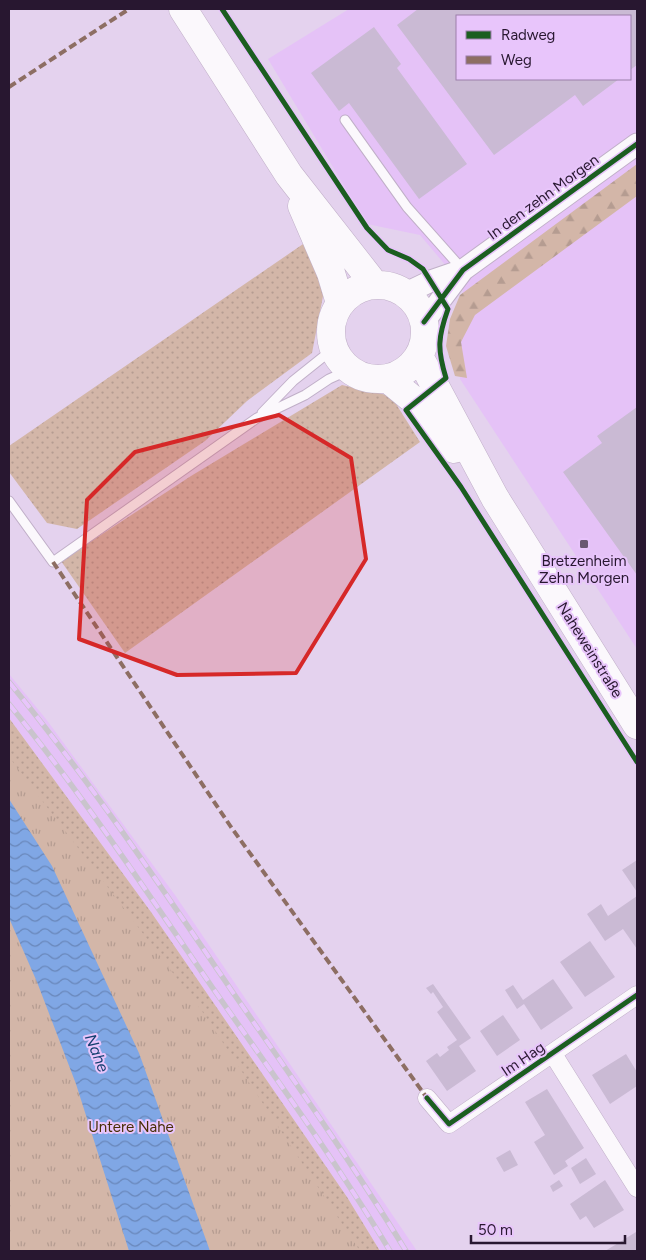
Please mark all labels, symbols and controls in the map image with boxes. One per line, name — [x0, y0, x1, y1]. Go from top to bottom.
legend — [456, 15, 631, 80]
text: Radweg — [501, 26, 555, 44]
text: Weg — [501, 51, 532, 69]
street label: In den zehn Morgen — [484, 151, 602, 243]
marker: Bretzenheim Zehn Morgen — [578, 538, 590, 550]
place label: Bretzenheim Zehn Morgen — [539, 552, 629, 587]
street label: Naheweinstraße — [553, 599, 627, 701]
water label: Nahe — [81, 1031, 113, 1075]
street label: Im Hag — [498, 1038, 548, 1080]
park label: Untere Nahe — [88, 1118, 174, 1136]
scale bar — [471, 1212, 625, 1244]
text: 50 m — [478, 1221, 513, 1239]

